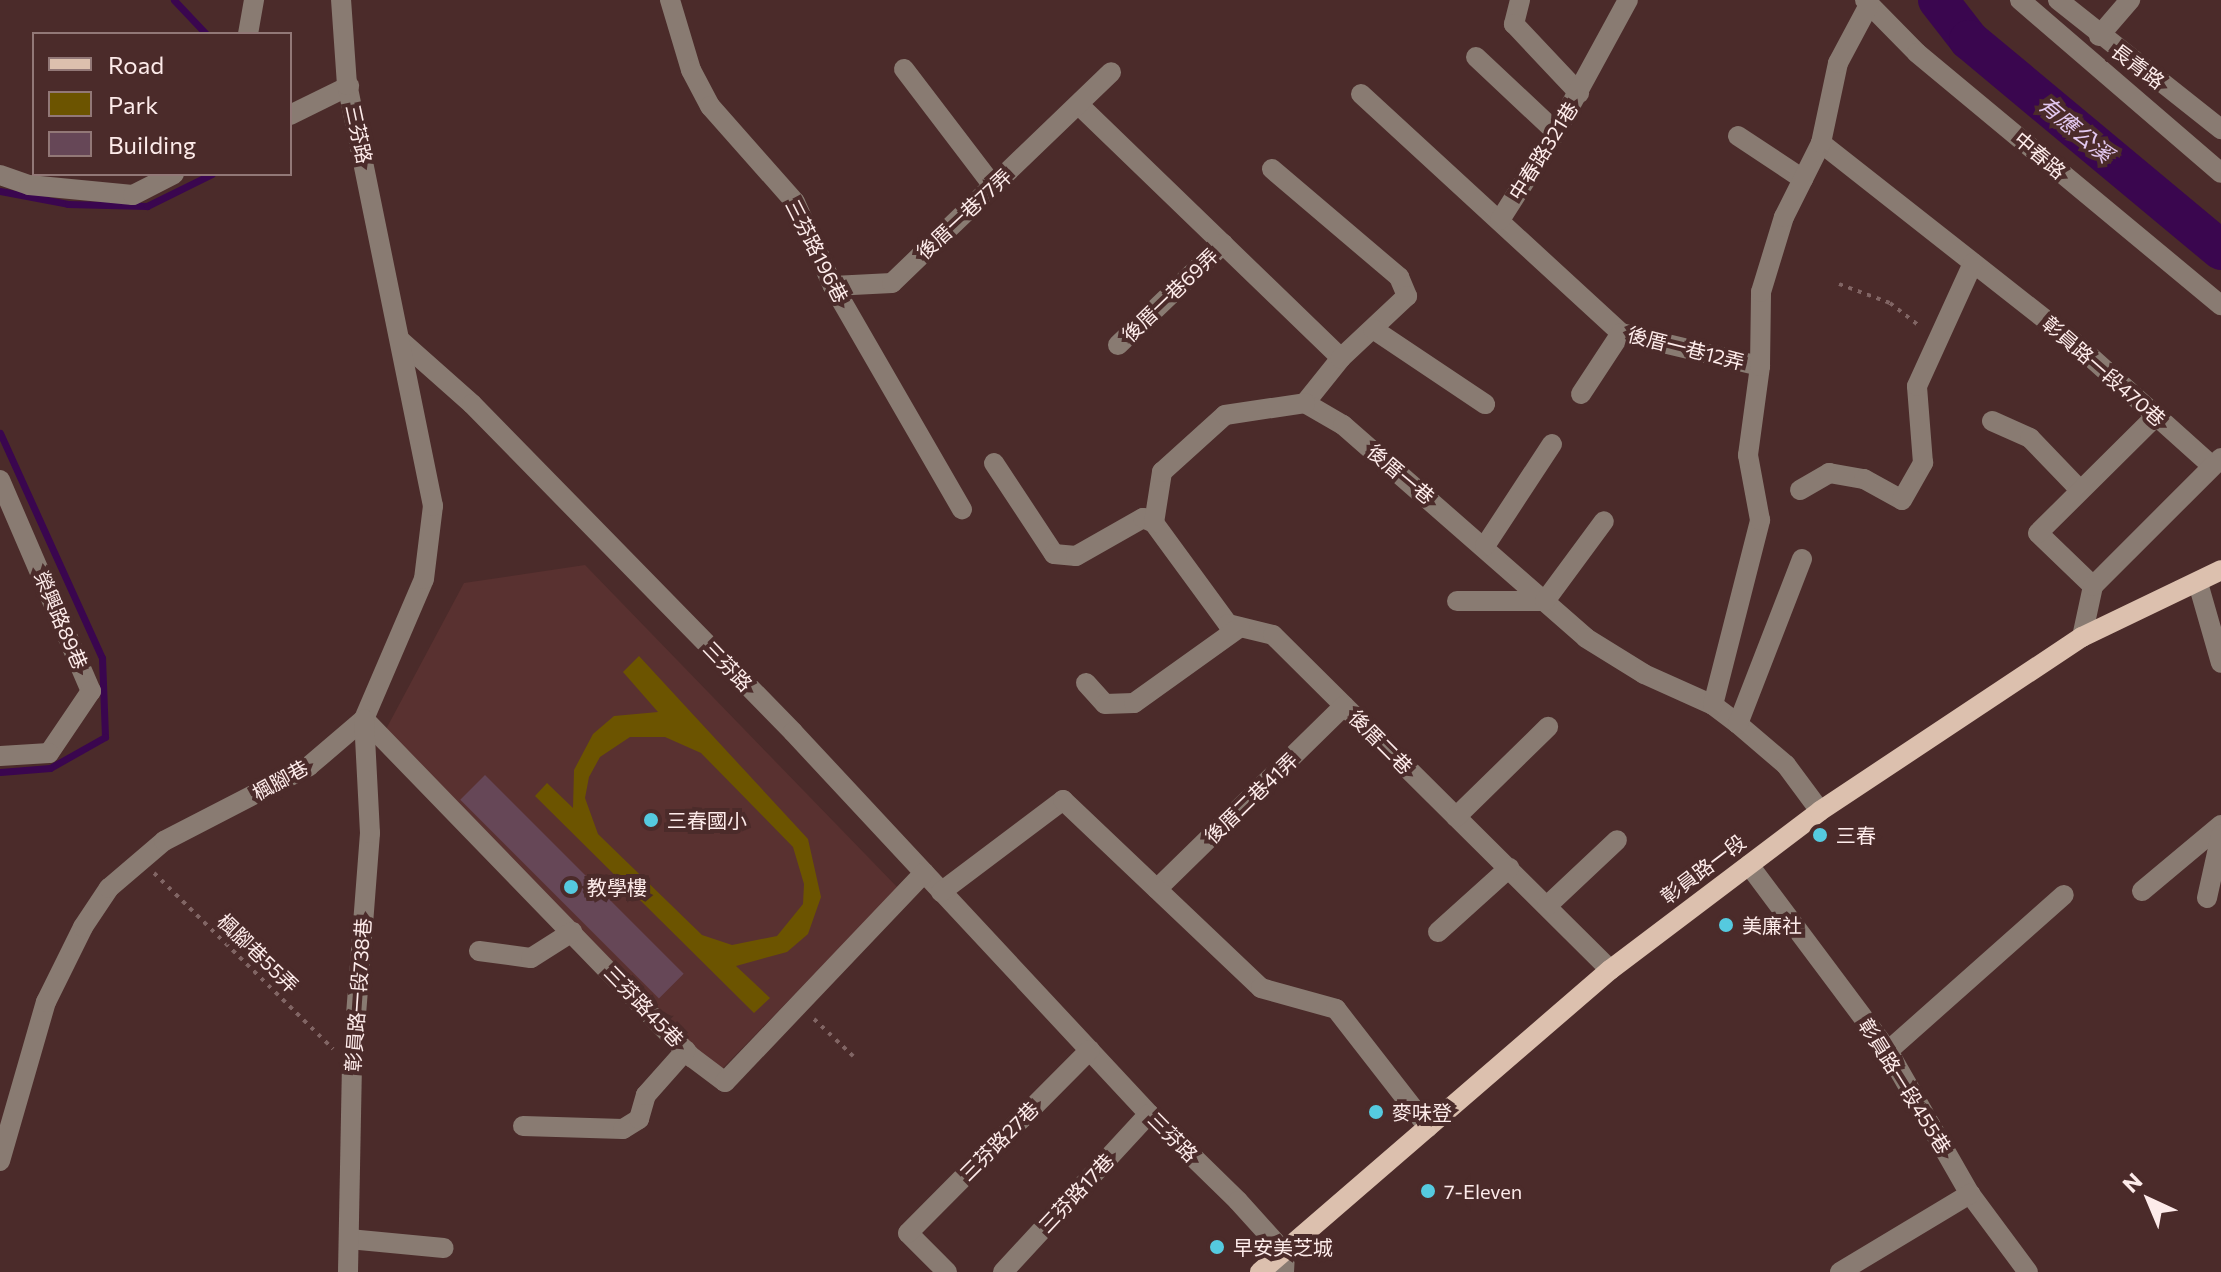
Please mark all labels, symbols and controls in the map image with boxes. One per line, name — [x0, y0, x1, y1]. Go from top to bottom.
legend — [32, 32, 292, 176]
street label: 長青路 — [2107, 38, 2169, 94]
text: Road — [108, 50, 164, 79]
text: Park — [108, 90, 158, 119]
water label: 有應公溪 — [2034, 91, 2118, 167]
street label: 中春路321巷 — [1503, 98, 1583, 204]
street label: 三芬路 — [341, 102, 377, 166]
street label: 中春路 — [2009, 127, 2071, 183]
text: Building — [108, 130, 196, 159]
street label: 後厝一巷77弄 — [912, 164, 1016, 264]
street label: 三芬路196巷 — [781, 195, 853, 307]
street label: 後厝一巷69弄 — [1117, 243, 1223, 347]
street label: 彰員路一段470巷 — [2038, 311, 2170, 431]
street label: 後厝一巷12弄 — [1625, 322, 1747, 374]
street label: 後厝一巷 — [1363, 439, 1439, 509]
street label: 榮興路89巷 — [30, 567, 92, 673]
street label: 三芬路 — [699, 636, 757, 696]
street label: 後厝二巷 — [1344, 705, 1418, 779]
street label: 後厝二巷41弄 — [1200, 748, 1302, 848]
street label: 楓腳巷 — [248, 755, 312, 805]
place label: 三春國小 — [667, 808, 747, 832]
marker: 三春國小 — [642, 811, 660, 829]
place label: 三春 — [1836, 823, 1876, 847]
marker: 三春 — [1811, 826, 1829, 844]
street label: 彰員路一段 — [1656, 829, 1750, 909]
place label: 教學樓 — [587, 875, 647, 899]
marker: 教學樓 — [562, 878, 580, 896]
street label: 楓腳巷55弄 — [213, 909, 303, 997]
place label: 美廉社 — [1742, 913, 1802, 937]
marker: 美廉社 — [1717, 916, 1735, 934]
street label: 彰員路一段738巷 — [341, 917, 375, 1073]
street label: 三芬路45巷 — [599, 960, 689, 1052]
street label: 彰員路一段455巷 — [1854, 1014, 1956, 1158]
street label: 三芬路27巷 — [955, 1097, 1043, 1185]
place label: 麥味登 — [1392, 1100, 1452, 1124]
marker: 麥味登 — [1367, 1103, 1385, 1121]
street label: 三芬路 — [1143, 1107, 1203, 1167]
street label: 三芬路17巷 — [1033, 1149, 1119, 1237]
north arrow — [2109, 1160, 2189, 1240]
text: N — [2117, 1167, 2147, 1198]
place label: 7-Eleven — [1444, 1179, 1522, 1203]
marker: 7-Eleven — [1419, 1182, 1437, 1200]
place label: 早安美芝城 — [1233, 1235, 1333, 1259]
marker: 早安美芝城 — [1208, 1238, 1226, 1256]

